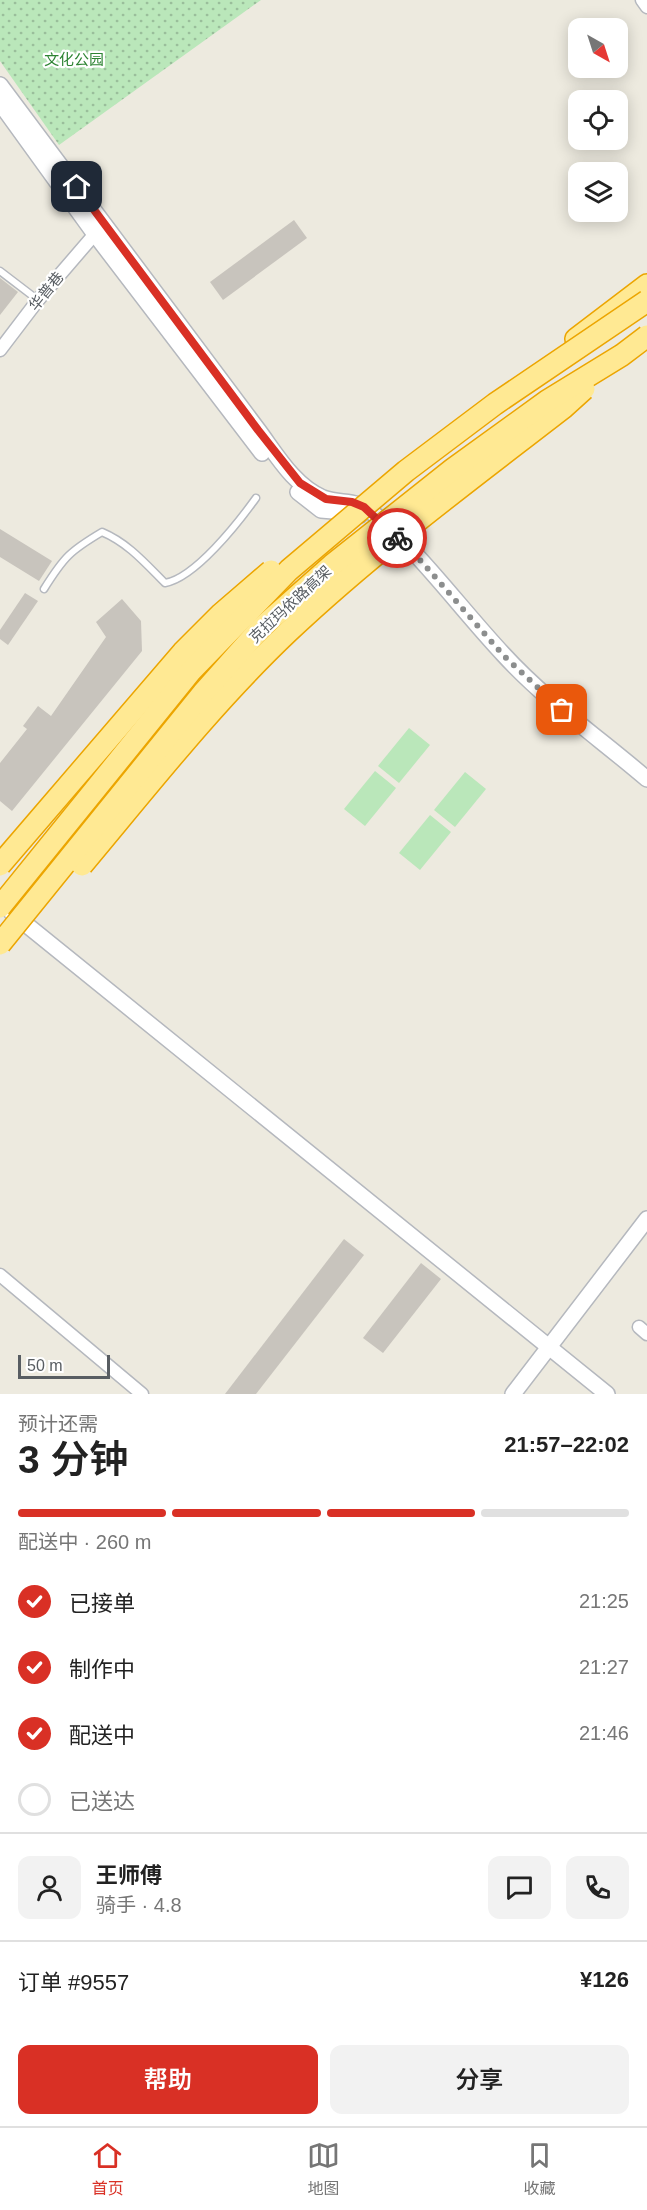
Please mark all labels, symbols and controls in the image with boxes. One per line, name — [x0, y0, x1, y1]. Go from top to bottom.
north arrow — [568, 18, 628, 78]
map controls — [568, 18, 628, 222]
park label: 文化公园 — [44, 51, 104, 68]
button: locate — [568, 90, 628, 150]
pin — [51, 161, 102, 212]
button: layers — [568, 162, 628, 222]
icon: home — [60, 170, 93, 203]
street label: 华普巷 — [25, 268, 67, 314]
courier — [367, 508, 427, 568]
icon: bike — [381, 522, 414, 555]
street label: 克拉玛依路高架 — [246, 562, 334, 646]
pin — [536, 684, 587, 735]
icon: bag — [545, 693, 578, 726]
scale bar — [18, 1352, 110, 1380]
text: 50 m — [27, 1357, 63, 1374]
text: 预计还需 — [18, 1413, 98, 1435]
text: 21:57–22:02 — [504, 1432, 629, 1457]
text: 3 分钟 — [18, 1438, 129, 1481]
text: 配送中 · 260 m — [18, 1531, 151, 1553]
icon: check — [18, 1585, 51, 1618]
text: 21:25 — [579, 1590, 629, 1612]
text: 已接单 — [69, 1591, 135, 1616]
icon: check — [18, 1651, 51, 1684]
text: 21:27 — [579, 1656, 629, 1678]
text: 制作中 — [69, 1657, 135, 1682]
icon: check — [18, 1717, 51, 1750]
text: 21:46 — [579, 1722, 629, 1744]
text: 配送中 — [69, 1723, 135, 1748]
text: 已送达 — [69, 1789, 135, 1814]
button: person — [18, 1856, 81, 1919]
button: chat — [488, 1856, 551, 1919]
button: phone — [566, 1856, 629, 1919]
text: 王师傅 — [96, 1863, 162, 1888]
text: 骑手 · 4.8 — [96, 1894, 182, 1916]
text: ¥126 — [580, 1967, 629, 1992]
text: 订单 #9557 — [18, 1970, 129, 1995]
button: 帮助 — [18, 2045, 318, 2114]
button: 分享 — [330, 2045, 629, 2114]
tab: 首页 — [91, 2139, 124, 2199]
tab: 地图 — [307, 2139, 340, 2199]
tab: 收藏 — [523, 2139, 556, 2199]

